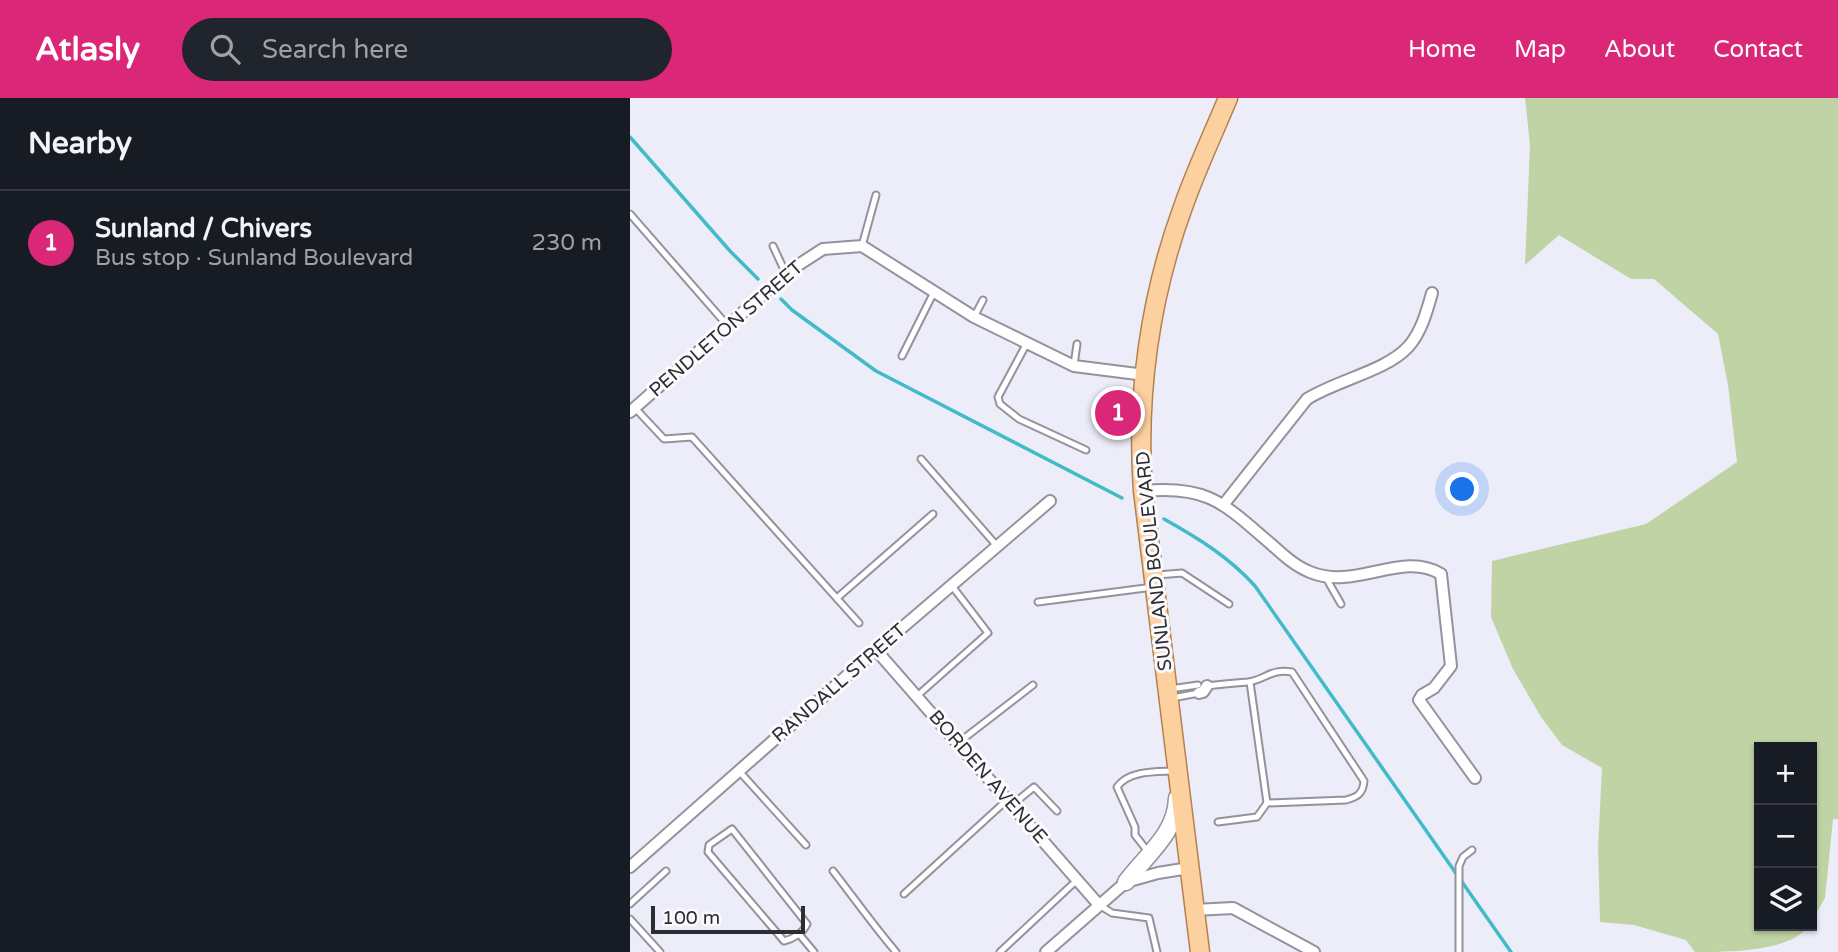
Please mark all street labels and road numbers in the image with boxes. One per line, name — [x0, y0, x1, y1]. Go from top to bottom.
street label: PENDLETON STREET — [645, 256, 808, 402]
street label: SUNLAND BOULEVARD — [1132, 450, 1176, 672]
street label: RANDALL STREET — [768, 619, 911, 747]
street label: BORDEN AVENUE — [924, 706, 1052, 848]

